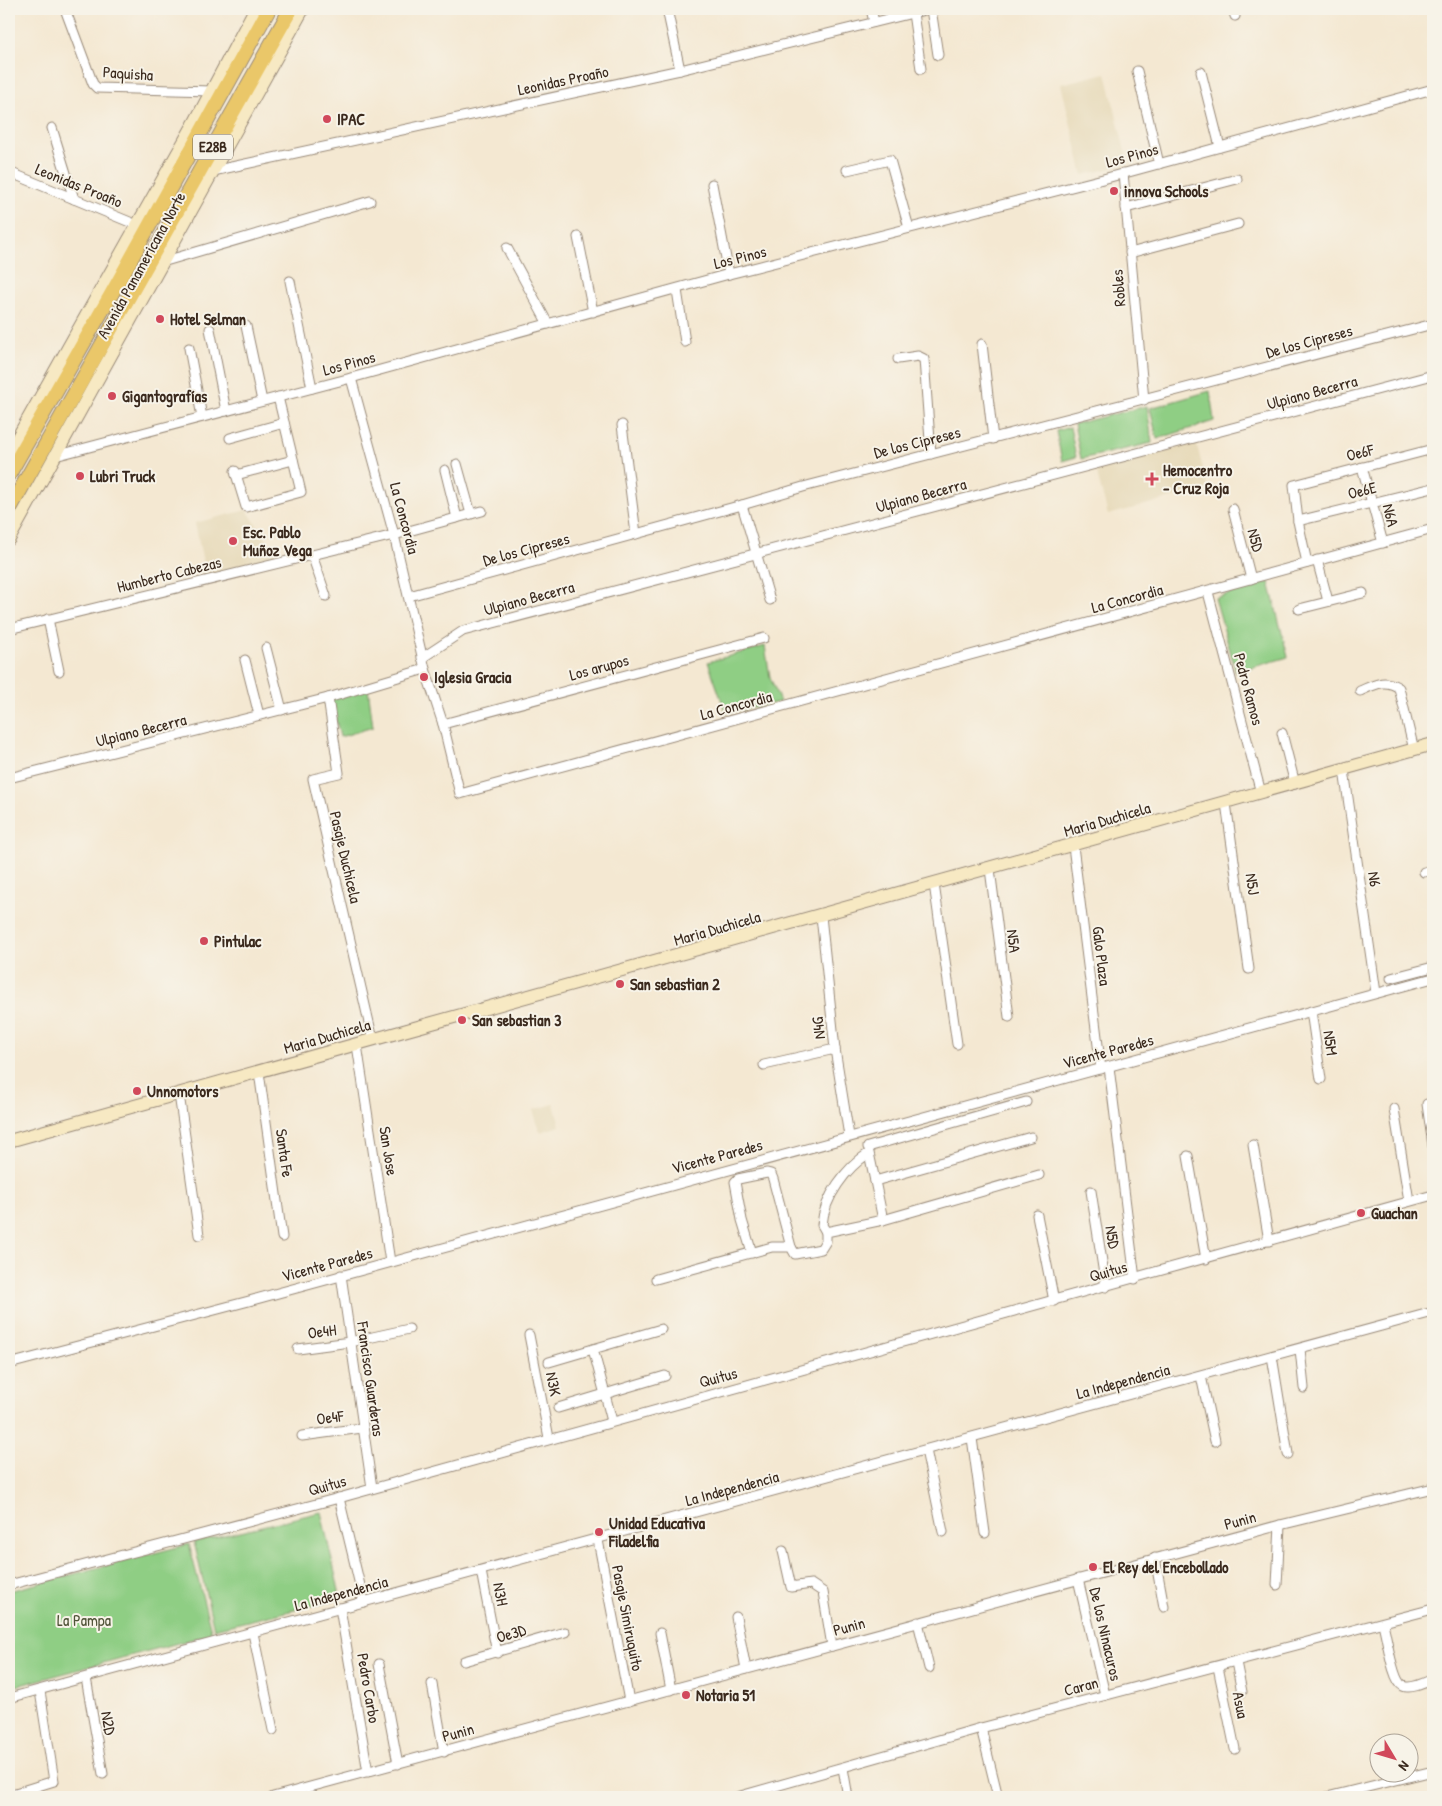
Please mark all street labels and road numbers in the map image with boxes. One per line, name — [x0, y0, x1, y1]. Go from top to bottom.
street label: Paquisha — [102, 60, 154, 86]
street label: Leonidas Proaño — [516, 60, 611, 100]
road number: E28B — [193, 134, 233, 160]
street label: Los Pinos — [1103, 137, 1161, 173]
street label: Leonidas Proaño — [32, 158, 126, 213]
street label: Avenida Panamericana Norte — [91, 187, 191, 342]
street label: Los Pinos — [711, 240, 769, 274]
street label: Robles — [1105, 269, 1131, 307]
street label: De los Cipreses — [1263, 319, 1355, 363]
street label: Los Pinos — [320, 345, 378, 381]
street label: Ulpiano Becerra — [1264, 369, 1360, 415]
street label: De los Cipreses — [871, 421, 963, 463]
street label: Oe6F — [1344, 438, 1377, 466]
street label: Ulpiano Becerra — [873, 472, 969, 518]
street label: Oe6E — [1345, 476, 1379, 504]
street label: La Concordia — [385, 480, 425, 556]
street label: N6A — [1378, 501, 1404, 529]
street label: N5D — [1242, 526, 1270, 554]
street label: De los Cipreses — [480, 527, 572, 571]
street label: Humberto Cabezas — [115, 550, 223, 598]
street label: Ulpiano Becerra — [481, 575, 577, 621]
street label: La Concordia — [1089, 578, 1165, 618]
street label: Los arupos — [567, 649, 631, 685]
street label: Pedro Ramos — [1229, 651, 1269, 727]
street label: La Concordia — [698, 685, 774, 725]
street label: Ulpiano Becerra — [93, 708, 189, 752]
street label: Maria Duchicela — [1061, 796, 1153, 842]
street label: Pasaje Duchicela — [325, 809, 367, 905]
street label: N6 — [1363, 870, 1387, 888]
street label: N5J — [1241, 872, 1265, 896]
street label: Maria Duchicela — [671, 905, 763, 951]
street label: Galo Plaza — [1087, 925, 1117, 987]
street label: N5A — [1002, 928, 1026, 954]
street label: Maria Duchicela — [281, 1013, 373, 1059]
street label: N4G — [806, 1016, 830, 1040]
street label: Vicente Paredes — [1060, 1028, 1156, 1074]
street label: N5M — [1318, 1029, 1344, 1057]
street label: San Jose — [374, 1125, 404, 1178]
street label: Santa Fe — [271, 1127, 299, 1179]
street label: Vicente Paredes — [669, 1133, 765, 1179]
street label: N5D — [1100, 1224, 1126, 1250]
street label: Vicente Paredes — [279, 1241, 375, 1287]
street label: Quitus — [1086, 1255, 1130, 1287]
street label: Oe4H — [306, 1318, 338, 1344]
street label: Francisco Guarderas — [352, 1319, 390, 1438]
street label: La Independencia — [1074, 1358, 1172, 1404]
street label: Quitus — [697, 1361, 739, 1393]
street label: N3K — [541, 1370, 567, 1399]
street label: Oe4F — [315, 1404, 346, 1430]
street label: La Independencia — [683, 1465, 781, 1511]
street label: Quitus — [305, 1469, 349, 1501]
street label: Punin — [1222, 1505, 1258, 1535]
street label: Pasaje Simiruquito — [607, 1563, 649, 1673]
street label: La Independencia — [292, 1570, 390, 1616]
street label: N3H — [488, 1581, 514, 1607]
street label: De los Ninacuros — [1085, 1585, 1127, 1683]
street label: Punin — [831, 1611, 867, 1641]
street label: Oe3D — [494, 1618, 529, 1648]
street label: Pedro Carbo — [352, 1651, 386, 1725]
street label: Caran — [1061, 1671, 1101, 1701]
street label: Asua — [1228, 1690, 1254, 1720]
street label: N2D — [96, 1709, 122, 1737]
street label: Punin — [440, 1717, 476, 1747]

